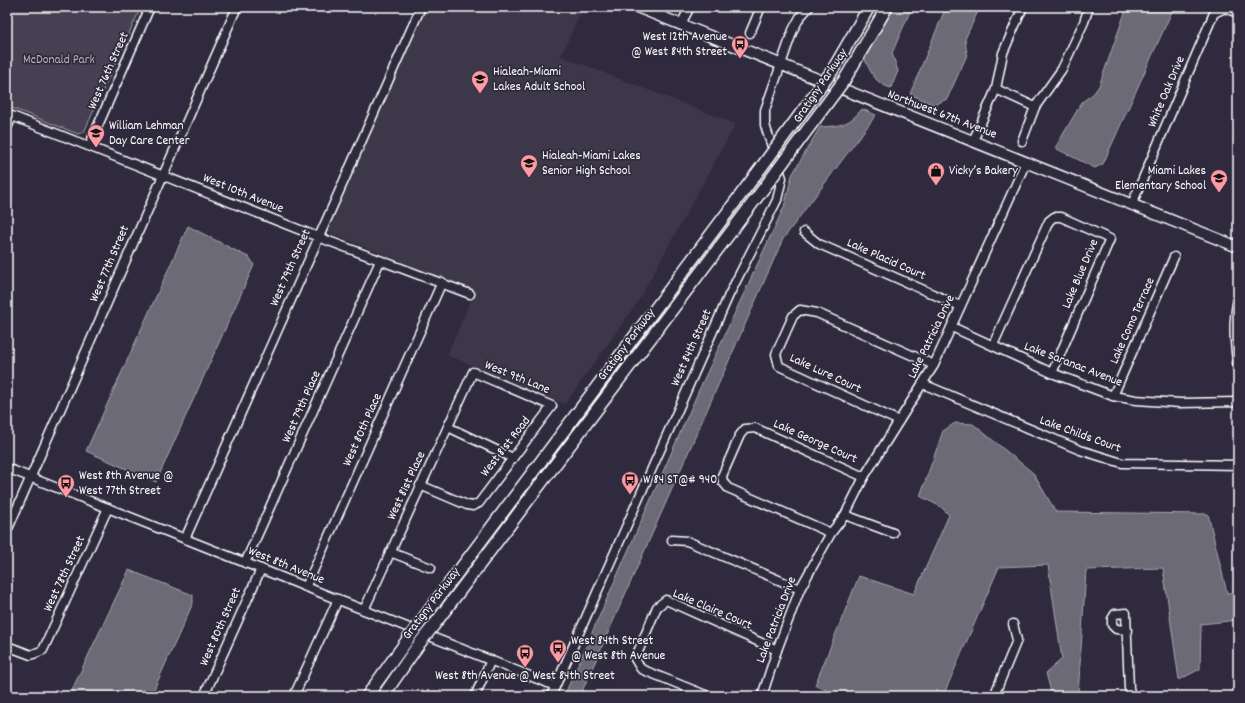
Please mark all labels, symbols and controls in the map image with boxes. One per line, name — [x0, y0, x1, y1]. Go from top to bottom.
place label: West 12th Avenue @ West 84th Street — [631, 28, 727, 62]
street label: West 76th Street — [83, 29, 135, 113]
bus stop icon: West 12th Avenue @ West 84th Street — [730, 34, 750, 59]
street label: Gratigny Parkway — [789, 44, 853, 127]
park label: McDonald Park — [23, 51, 95, 70]
street label: White Oak Drive — [1143, 53, 1191, 131]
place label: Hialeah-Miami Lakes Adult School — [493, 63, 585, 97]
school or university icon: Hialeah-Miami Lakes Adult School — [470, 69, 490, 94]
street label: Northwest 67th Avenue — [885, 85, 1000, 145]
place label: William Lehman Day Care Center — [109, 117, 190, 151]
school or university icon: William Lehman Day Care Center — [86, 123, 106, 148]
place label: Hialeah-Miami Lakes Senior High School — [542, 147, 641, 181]
school or university icon: Hialeah-Miami Lakes Senior High School — [519, 153, 539, 178]
shop icon: Vicky’s Bakery — [926, 161, 946, 186]
place label: Vicky’s Bakery — [949, 162, 1019, 181]
place label: Miami Lakes Elementary School — [1115, 162, 1206, 196]
school or university icon: Miami Lakes Elementary School — [1209, 168, 1229, 193]
street label: West 10th Avenue — [200, 169, 287, 219]
street label: West 77th Street — [85, 223, 135, 305]
street label: West 79th Street — [266, 226, 317, 310]
street label: Lake Placid Court — [843, 234, 929, 286]
street label: Lake Blue Drive — [1058, 236, 1104, 312]
street label: Lake Como Terrace — [1105, 274, 1161, 367]
street label: Lake Patricia Drive — [903, 292, 961, 382]
street label: Gratigny Parkway — [593, 304, 661, 385]
street label: West 84th Street — [667, 306, 718, 389]
street label: Lake Saranac Avenue — [1021, 337, 1125, 393]
street label: Lake Lure Court — [786, 349, 864, 399]
street label: West 9th Lane — [481, 356, 553, 400]
street label: West 79th Place — [278, 368, 326, 446]
street label: West 80th Place — [338, 390, 388, 470]
street label: Lake Childs Court — [1037, 411, 1123, 459]
street label: West 81st Road — [476, 413, 536, 481]
street label: Lake George Court — [770, 415, 860, 469]
street label: West 81st Place — [383, 448, 431, 523]
place label: West 8th Avenue @ West 77th Street — [79, 467, 173, 501]
bus stop icon: W 84 ST@# 940 — [620, 470, 640, 495]
place label: W 84 ST@# 940 — [643, 471, 717, 490]
bus stop icon: West 8th Avenue @ West 77th Street — [56, 473, 76, 498]
street label: West 78th Street — [39, 533, 91, 615]
street label: West 8th Avenue — [245, 542, 327, 590]
street label: Gratigny Parkway — [398, 563, 466, 644]
street label: Lake Patricia Drive — [752, 574, 802, 666]
street label: West 80th Street — [195, 585, 247, 669]
street label: Lake Claire Court — [669, 585, 755, 635]
place label: West 84th Street @ West 8th Avenue — [571, 632, 666, 666]
bus stop icon: West 84th Street @ West 8th Avenue — [548, 638, 568, 663]
bus stop icon: West 8th Avenue @ West 84th Street — [515, 643, 535, 668]
place label: West 8th Avenue @ West 84th Street — [435, 667, 615, 686]

